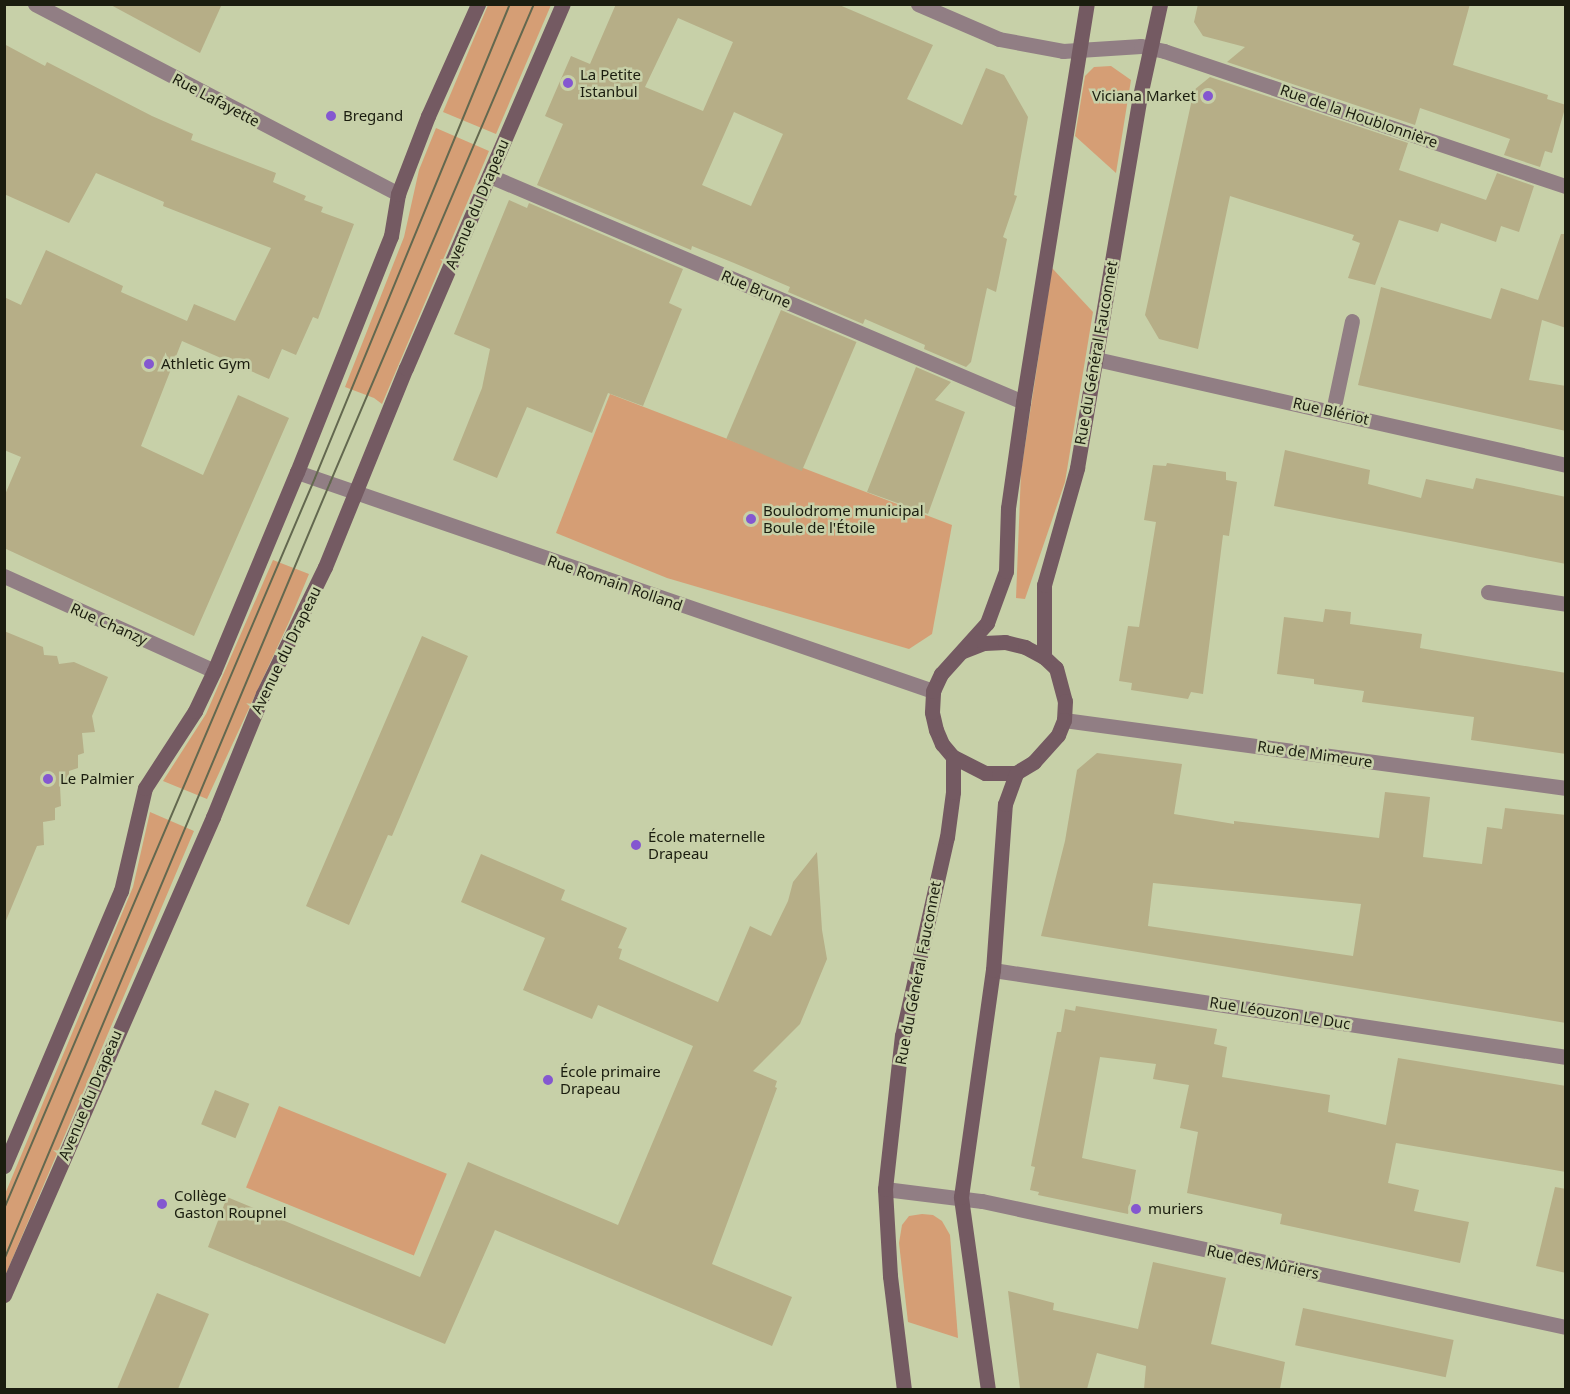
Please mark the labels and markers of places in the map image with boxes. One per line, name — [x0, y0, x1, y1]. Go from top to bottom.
place label: La Petite Istanbul — [580, 65, 641, 100]
marker: La Petite Istanbul — [561, 76, 575, 90]
place label: Viciana Market — [1092, 87, 1196, 105]
marker: Viciana Market — [1201, 89, 1215, 103]
place label: Bregand — [343, 107, 403, 125]
marker: Bregand — [324, 109, 338, 123]
place label: Athletic Gym — [161, 355, 251, 373]
marker: Athletic Gym — [142, 357, 156, 371]
place label: Boulodrome municipal Boule de l'Étoile — [763, 501, 924, 536]
marker: Boulodrome municipal Boule de l'Étoile — [744, 512, 758, 526]
place label: Le Palmier — [60, 770, 134, 788]
marker: Le Palmier — [41, 772, 55, 786]
place label: École maternelle Drapeau — [648, 827, 765, 862]
marker: École maternelle Drapeau — [629, 838, 643, 852]
place label: École primaire Drapeau — [560, 1062, 661, 1097]
marker: École primaire Drapeau — [541, 1073, 555, 1087]
place label: Collège Gaston Roupnel — [174, 1186, 287, 1221]
marker: Collège Gaston Roupnel — [155, 1197, 169, 1211]
place label: muriers — [1148, 1200, 1203, 1218]
marker: muriers — [1129, 1202, 1143, 1216]

